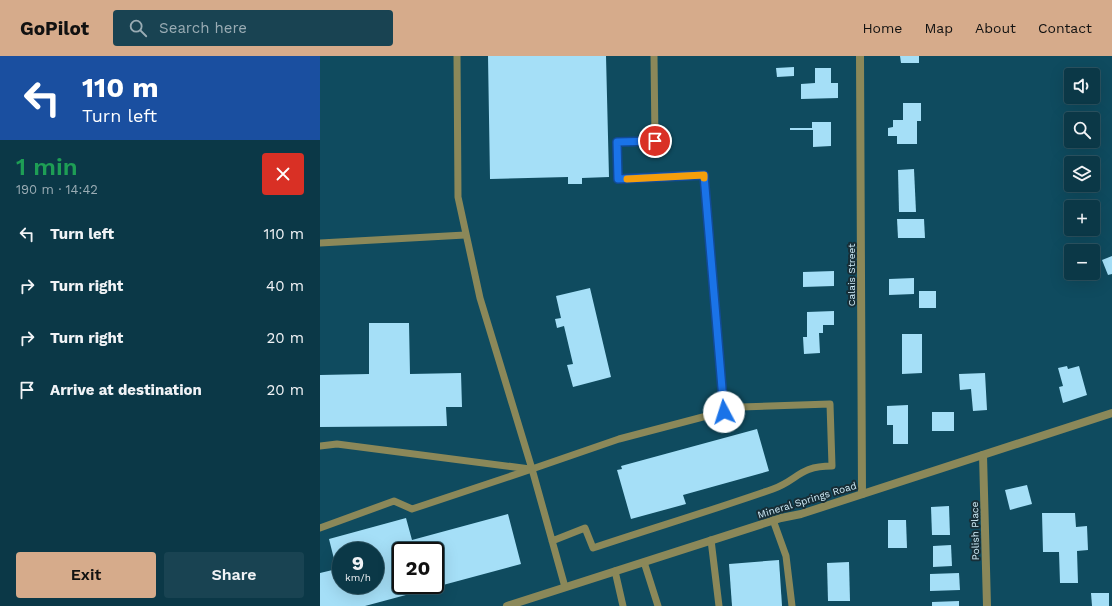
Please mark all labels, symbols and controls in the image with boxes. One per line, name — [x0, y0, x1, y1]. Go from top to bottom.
search box — [113, 10, 393, 46]
text: GoPilot — [20, 17, 89, 40]
icon: search — [127, 17, 149, 39]
text: Search here — [159, 19, 247, 37]
text: Home — [862, 20, 902, 36]
text: Map — [924, 20, 953, 36]
text: About — [975, 20, 1016, 36]
text: Contact — [1038, 20, 1092, 36]
map controls — [1064, 68, 1100, 280]
button: sound — [1064, 68, 1100, 104]
text: 110 m — [82, 71, 159, 104]
icon: left — [16, 72, 68, 124]
text: Turn left — [82, 105, 157, 126]
button: search — [1064, 112, 1100, 148]
pin — [638, 124, 672, 158]
icon: arrive — [644, 130, 666, 152]
text: 1 min — [16, 153, 78, 181]
button: close — [262, 153, 304, 195]
button: layers — [1064, 156, 1100, 192]
text: 190 m · 14:42 — [16, 182, 98, 197]
button: + — [1064, 200, 1100, 236]
icon: left — [16, 223, 38, 245]
text: Turn left — [50, 225, 114, 243]
text: 110 m — [264, 225, 304, 243]
street label: Calais Street — [846, 243, 857, 306]
button: − — [1064, 244, 1100, 280]
icon: right — [16, 275, 38, 297]
text: Turn right — [50, 277, 123, 295]
text: 40 m — [266, 277, 304, 295]
icon: right — [16, 327, 38, 349]
text: Turn right — [50, 329, 123, 347]
text: 20 m — [267, 329, 304, 347]
icon: arrive — [16, 379, 38, 401]
text: Arrive at destination — [50, 381, 202, 399]
text: 20 m — [267, 381, 304, 399]
position arrow — [703, 391, 745, 433]
street label: Mineral Springs Road — [756, 480, 858, 520]
street label: Polish Place — [969, 501, 981, 560]
speed limit sign: 20 — [392, 542, 444, 594]
text: 9 — [352, 551, 364, 575]
button: Exit — [16, 552, 156, 598]
button: Share — [164, 552, 304, 598]
text: km/h — [345, 572, 371, 583]

